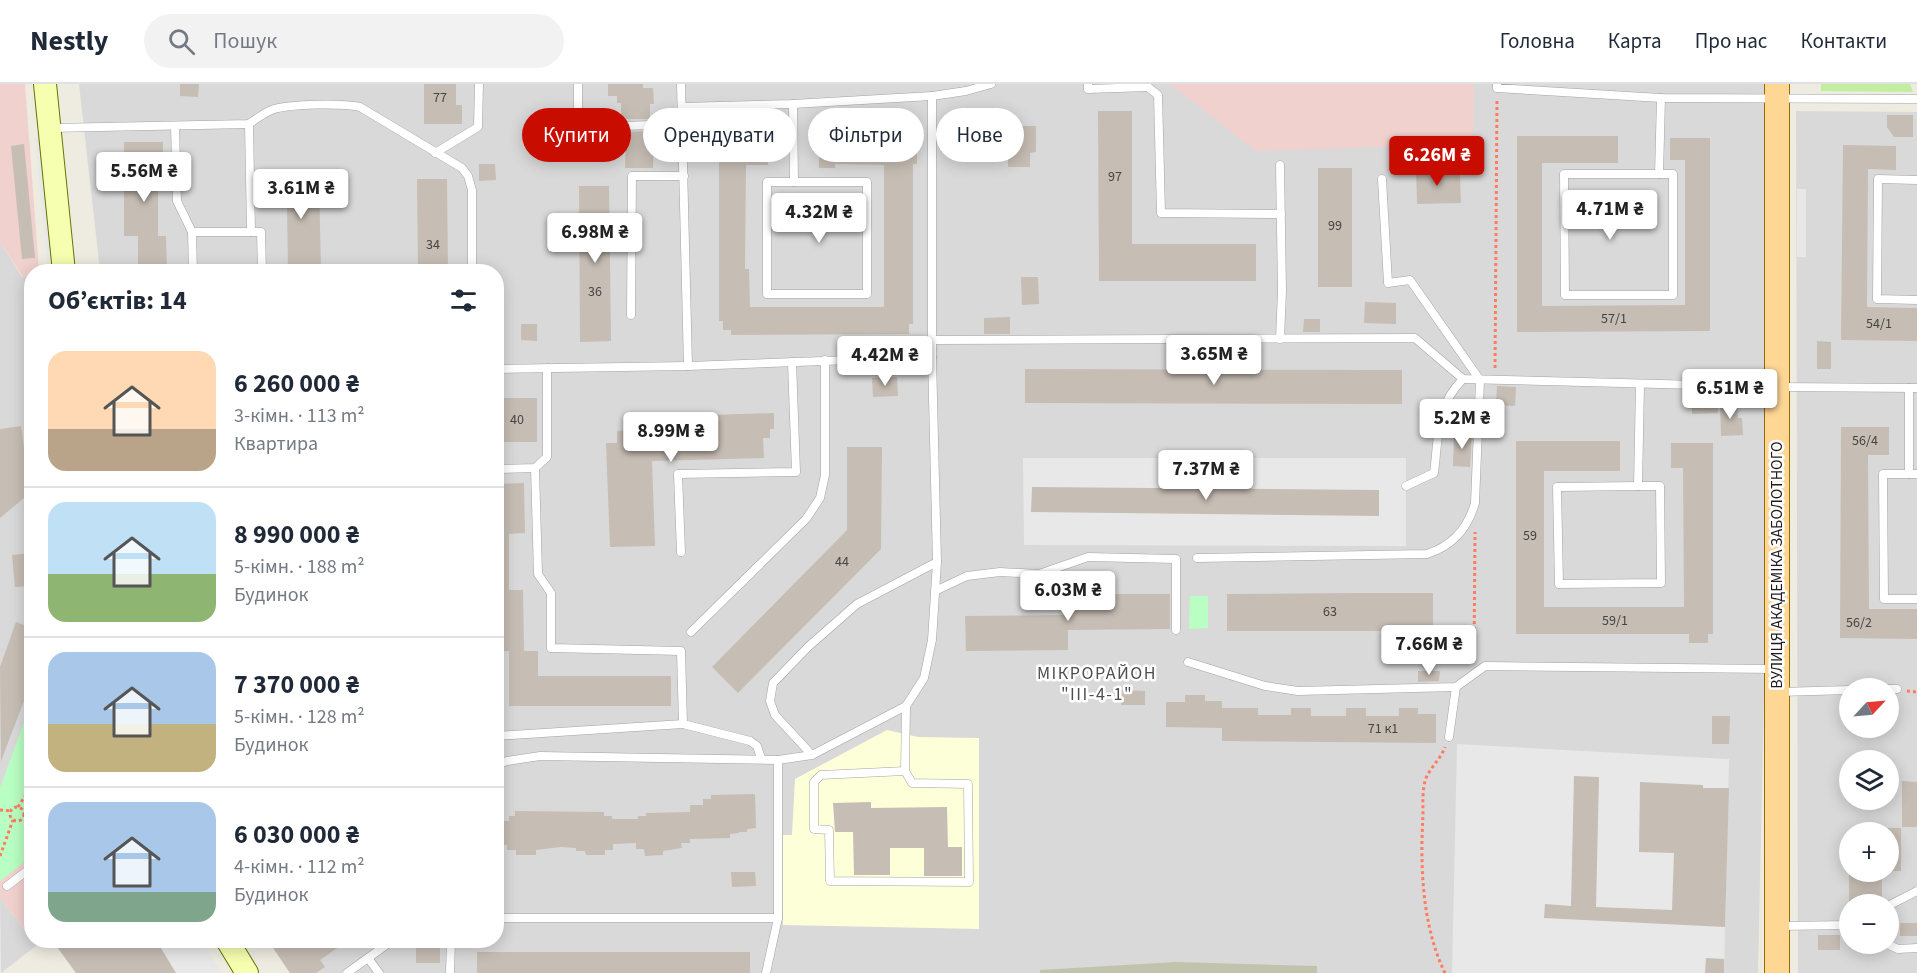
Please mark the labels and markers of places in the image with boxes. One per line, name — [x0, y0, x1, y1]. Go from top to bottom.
pin: 6.26M ₴ — [1382, 136, 1492, 187]
pin: 5.56M ₴ — [89, 152, 199, 203]
pin: 3.61M ₴ — [246, 169, 356, 220]
pin: 4.71M ₴ — [1555, 190, 1665, 241]
pin: 4.32M ₴ — [764, 193, 874, 244]
pin: 6.98M ₴ — [540, 213, 650, 264]
pin: 3.65M ₴ — [1159, 335, 1269, 386]
pin: 4.42M ₴ — [830, 336, 940, 387]
pin: 6.51M ₴ — [1675, 369, 1785, 420]
pin: 5.2M ₴ — [1413, 399, 1511, 450]
pin: 8.99M ₴ — [616, 412, 726, 463]
pin: 7.37M ₴ — [1151, 450, 1261, 501]
pin: 6.03M ₴ — [1013, 571, 1123, 622]
pin: 7.66M ₴ — [1374, 625, 1484, 676]

